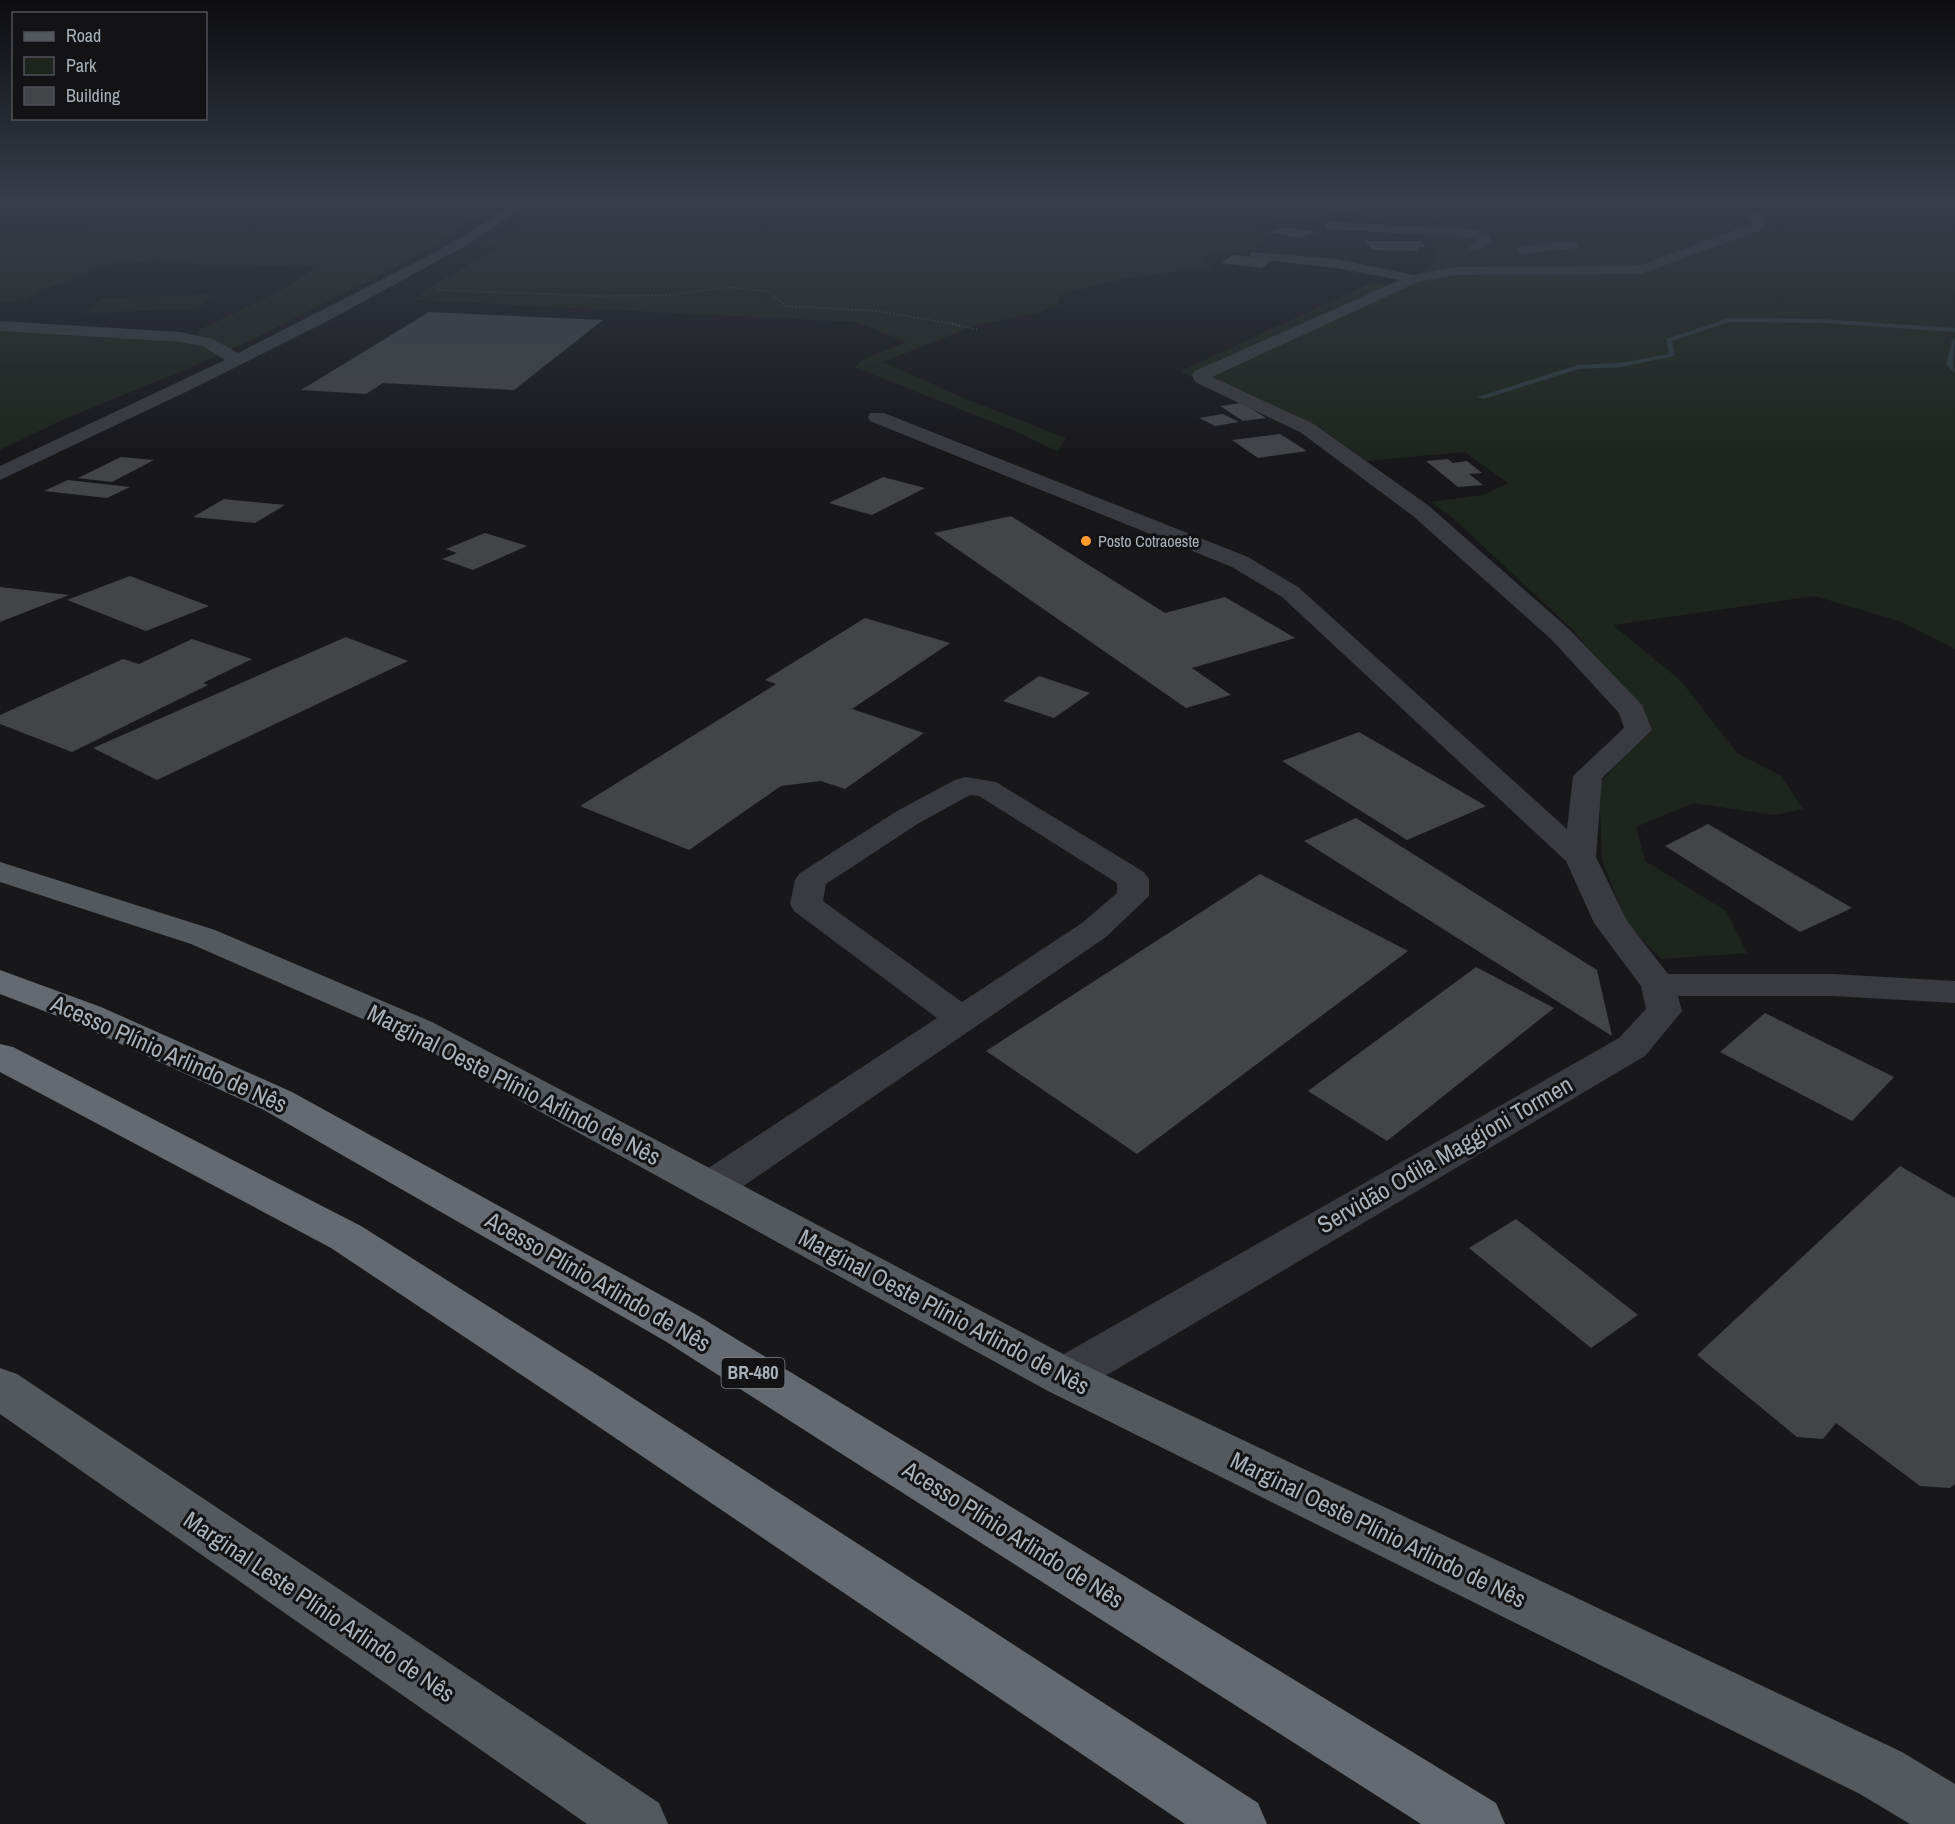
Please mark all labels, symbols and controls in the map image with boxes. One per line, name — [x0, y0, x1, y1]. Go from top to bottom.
legend — [12, 12, 207, 120]
text: Road — [66, 23, 101, 48]
text: Park — [66, 53, 97, 78]
text: Building — [66, 83, 121, 108]
place label: Posto Cotraoeste — [1098, 530, 1199, 552]
marker: Posto Cotraoeste — [1079, 534, 1093, 548]
street label: Acesso Plínio Arlindo de Nês — [46, 986, 292, 1120]
street label: Marginal Oeste Plínio Arlindo de Nês — [362, 996, 666, 1172]
street label: Servidão Odila Maggioni Tormen — [1311, 1068, 1578, 1240]
street label: Acesso Plínio Arlindo de Nês — [479, 1203, 717, 1359]
street label: Marginal Oeste Plínio Arlindo de Nês — [794, 1221, 1095, 1402]
road number: BR-480 — [722, 1358, 784, 1388]
street label: Marginal Oeste Plínio Arlindo de Nês — [1225, 1444, 1531, 1615]
street label: Acesso Plínio Arlindo de Nês — [896, 1453, 1130, 1615]
street label: Marginal Leste Plínio Arlindo de Nês — [178, 1503, 461, 1709]

